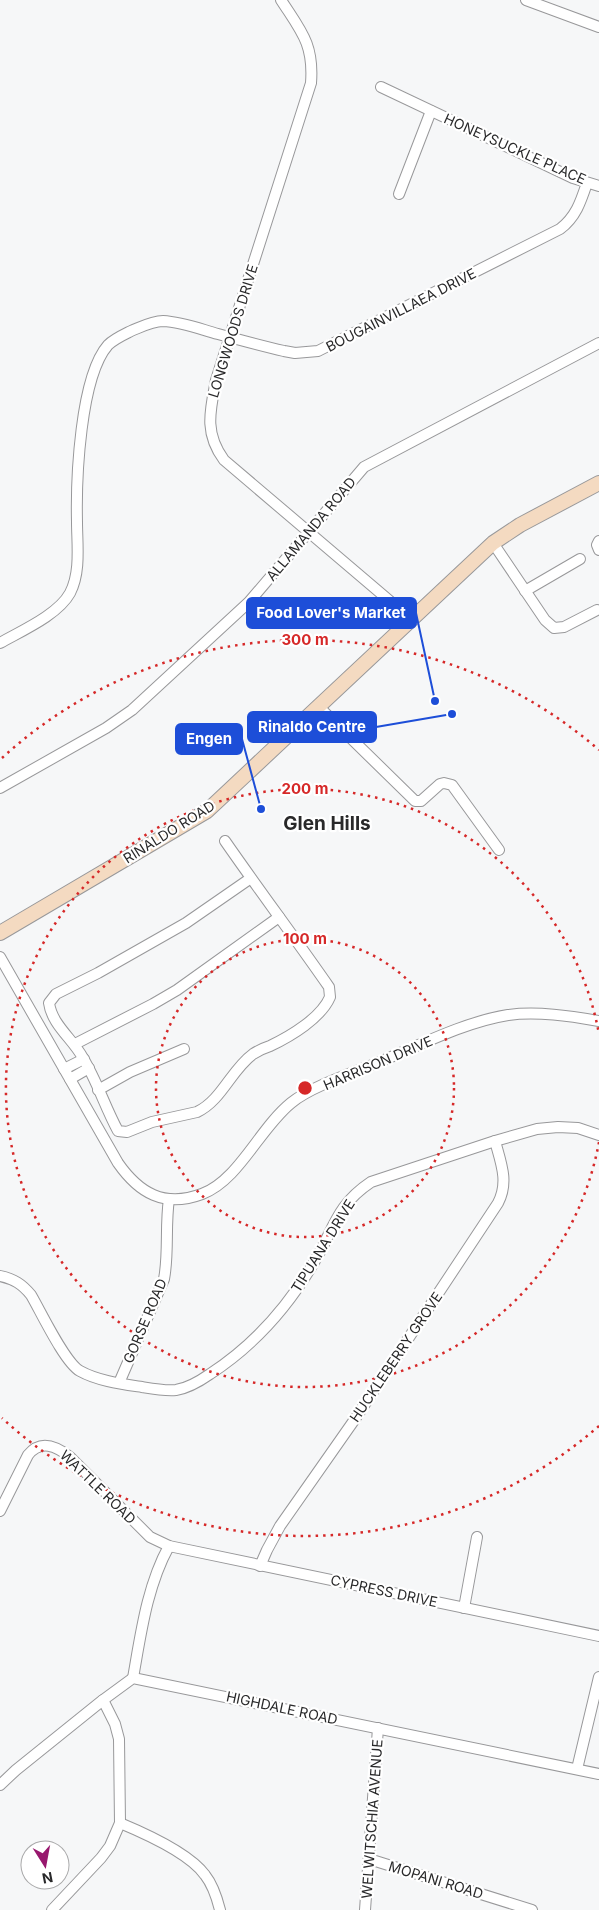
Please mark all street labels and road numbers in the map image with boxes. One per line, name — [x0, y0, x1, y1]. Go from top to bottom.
street label: HONEYSUCKLE PLACE — [442, 110, 589, 188]
street label: LONGWOODS DRIVE — [204, 262, 261, 400]
street label: BOUGAINVILLAEA DRIVE — [323, 264, 479, 355]
street label: ALLAMANDA ROAD — [262, 473, 359, 584]
street label: RINALDO ROAD — [120, 797, 218, 867]
street label: HARRISON DRIVE — [321, 1032, 435, 1093]
street label: TIPUANA DRIVE — [287, 1196, 358, 1295]
street label: GORSE ROAD — [119, 1276, 170, 1366]
street label: HUCKLEBERRY GROVE — [346, 1288, 445, 1425]
street label: WATTLE ROAD — [57, 1446, 140, 1527]
street label: CYPRESS DRIVE — [329, 1571, 439, 1610]
street label: HIGHDALE ROAD — [225, 1687, 339, 1728]
street label: WELWITSCHIA AVENUE — [357, 1739, 386, 1899]
street label: MOPANI ROAD — [387, 1857, 486, 1902]

